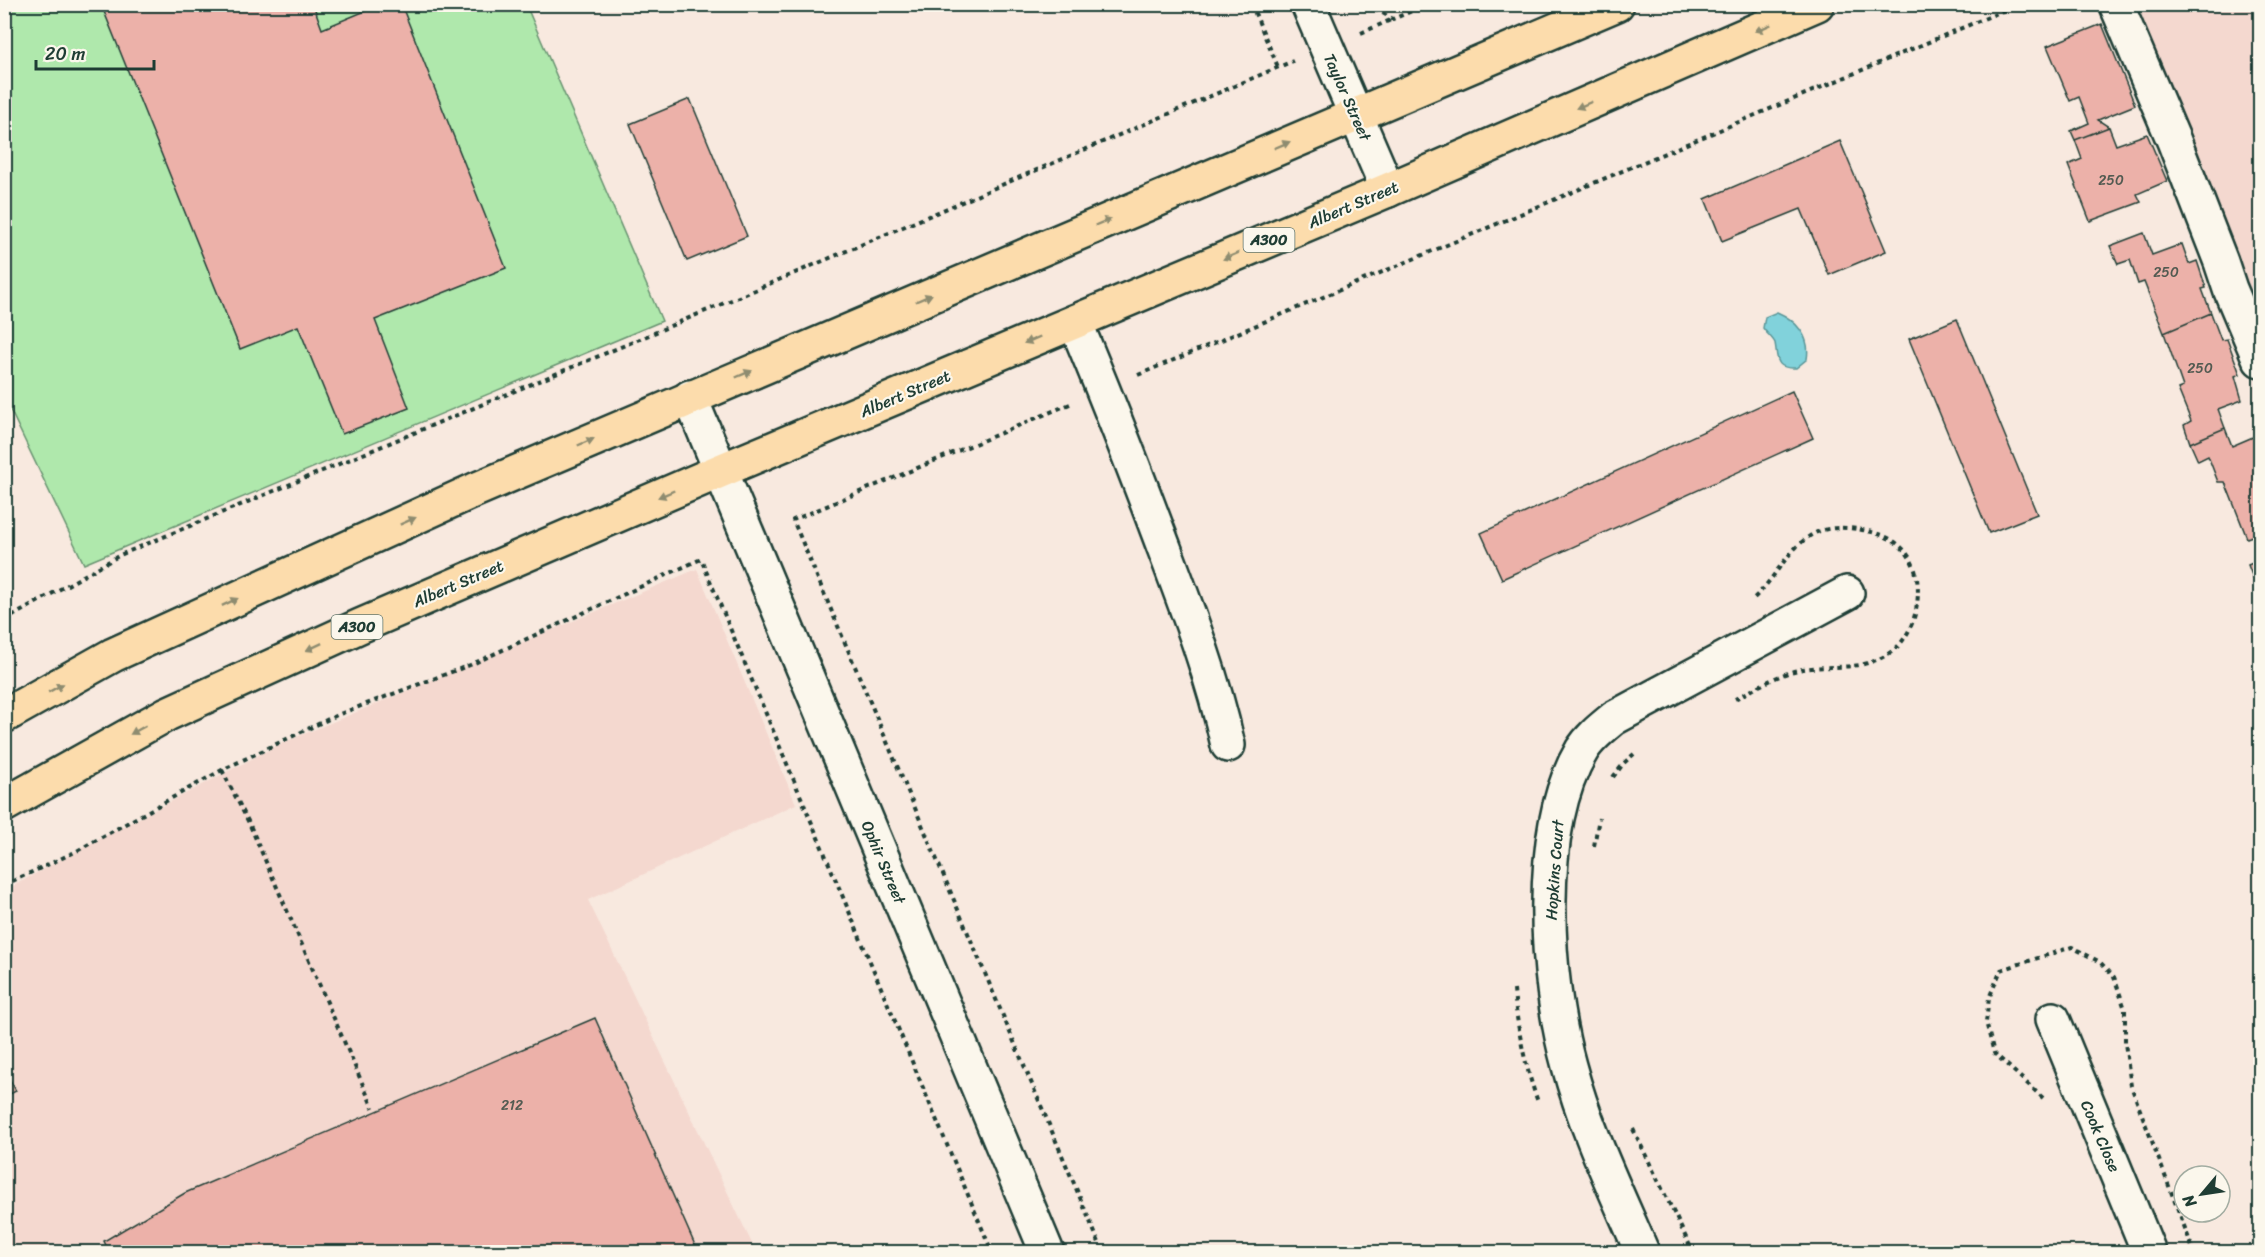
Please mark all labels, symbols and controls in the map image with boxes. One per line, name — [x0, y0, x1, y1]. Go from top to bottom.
one-way arrow — [1755, 23, 1772, 32]
scale bar — [36, 33, 154, 71]
text: 20 m — [45, 38, 85, 70]
street label: Taylor Street — [1315, 49, 1380, 146]
one-way arrow — [1575, 100, 1593, 110]
one-way arrow — [1274, 141, 1291, 150]
house number: 250 — [2098, 168, 2124, 193]
street label: Albert Street — [1302, 172, 1403, 237]
one-way arrow — [1094, 217, 1112, 226]
road number: A300 — [1244, 228, 1294, 252]
one-way arrow — [1222, 252, 1240, 261]
house number: 250 — [2153, 260, 2179, 285]
one-way arrow — [915, 293, 933, 303]
one-way arrow — [1023, 336, 1041, 345]
house number: 250 — [2187, 356, 2213, 381]
street label: Albert Street — [854, 361, 955, 426]
one-way arrow — [735, 369, 753, 378]
one-way arrow — [578, 437, 596, 447]
one-way arrow — [657, 490, 675, 499]
one-way arrow — [399, 516, 416, 525]
street label: Albert Street — [407, 551, 508, 616]
one-way arrow — [222, 597, 239, 606]
road number: A300 — [332, 615, 382, 639]
one-way arrow — [305, 642, 322, 651]
one-way arrow — [47, 683, 64, 693]
one-way arrow — [129, 725, 146, 735]
street label: Ophir Street — [853, 816, 914, 909]
street label: Hopkins Court — [1537, 818, 1573, 921]
house number: 212 — [501, 1093, 523, 1118]
street label: Cook Close — [2072, 1095, 2129, 1177]
north arrow — [2172, 1164, 2232, 1224]
text: N — [2174, 1188, 2205, 1214]

